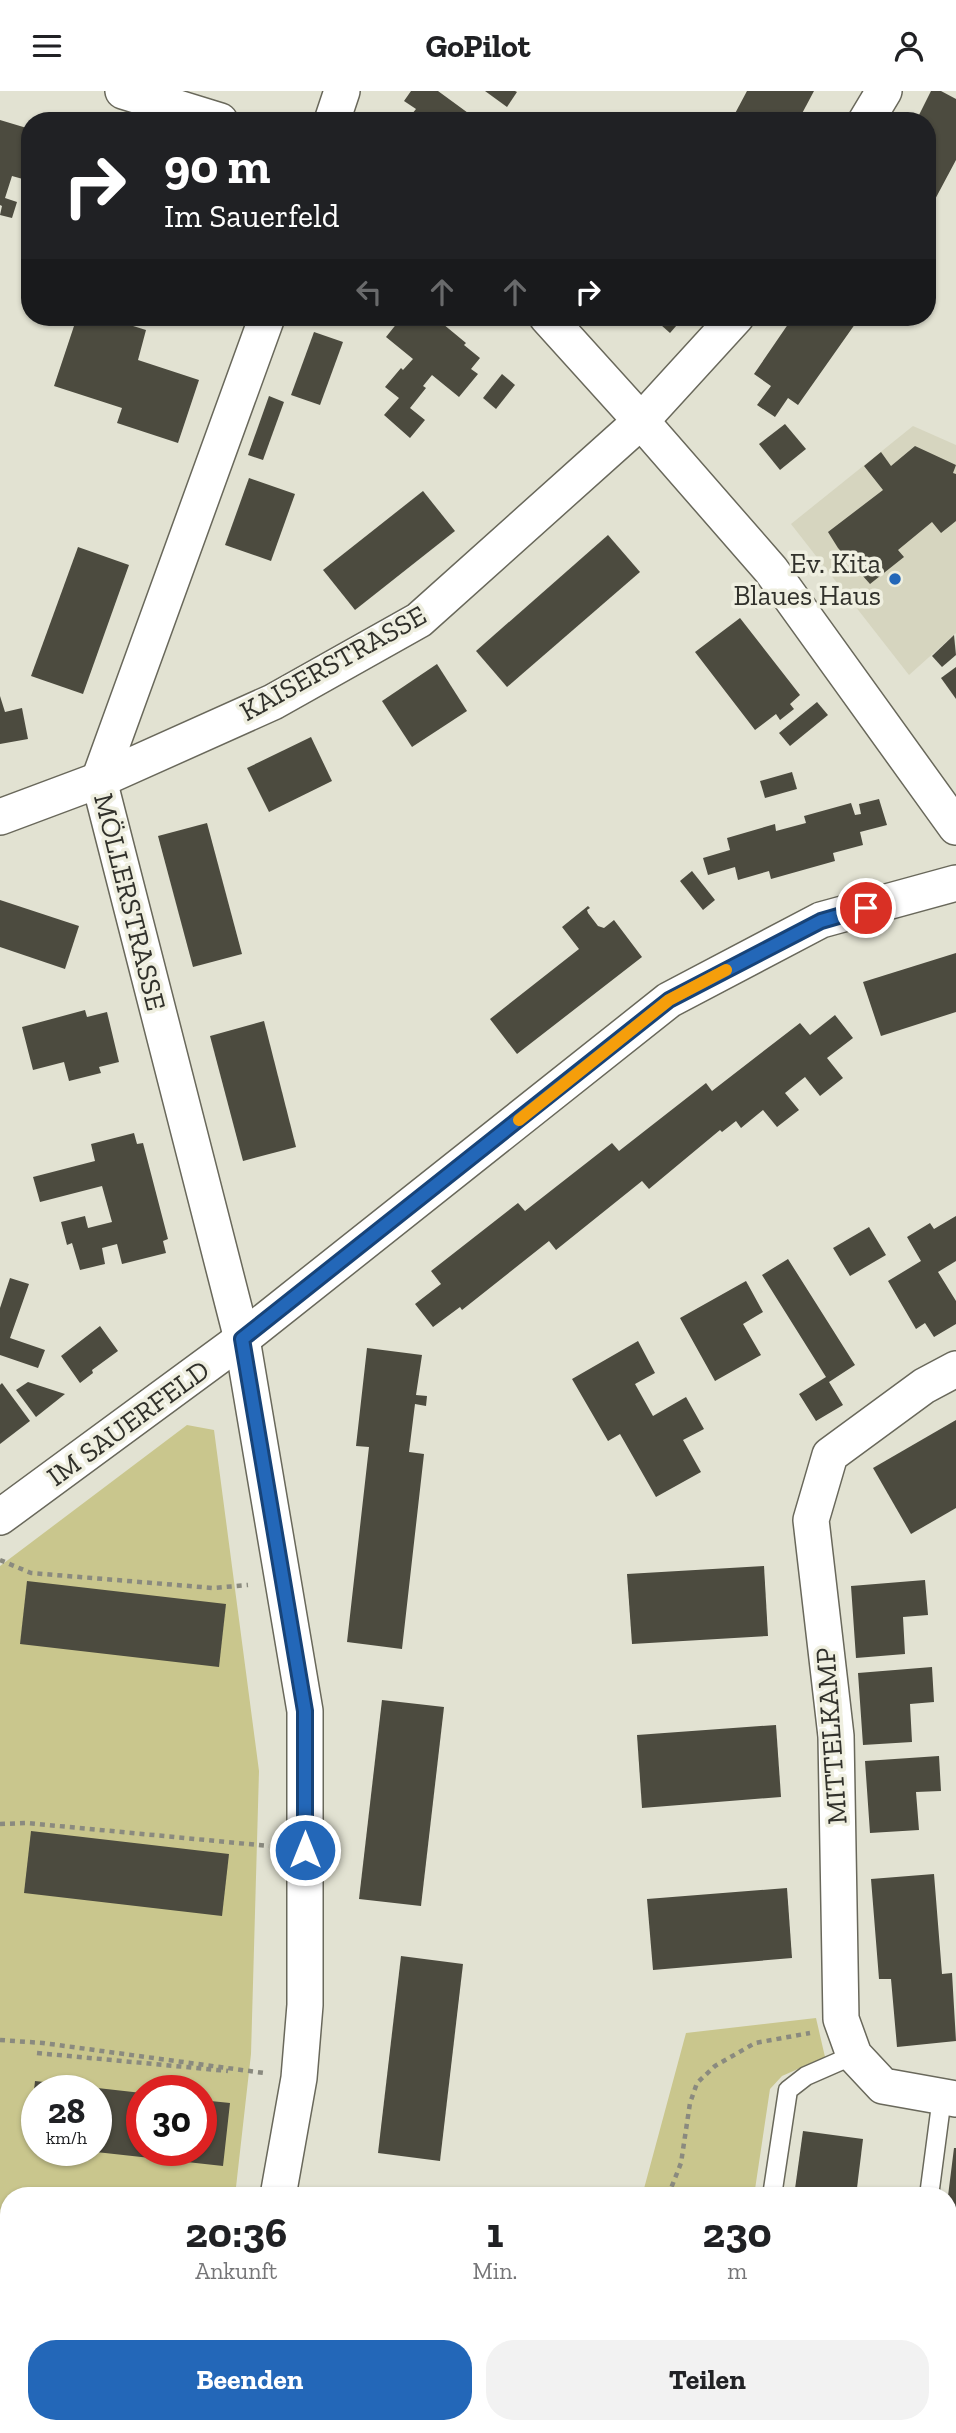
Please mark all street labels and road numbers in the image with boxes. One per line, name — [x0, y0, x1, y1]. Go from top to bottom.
street label: KAISERSTRASSE — [234, 598, 432, 728]
street label: MÖLLERSTRASSE — [87, 790, 173, 1014]
street label: IM SAUERFELD — [41, 1353, 215, 1493]
street label: MITTELKAMP — [808, 1647, 854, 1825]

